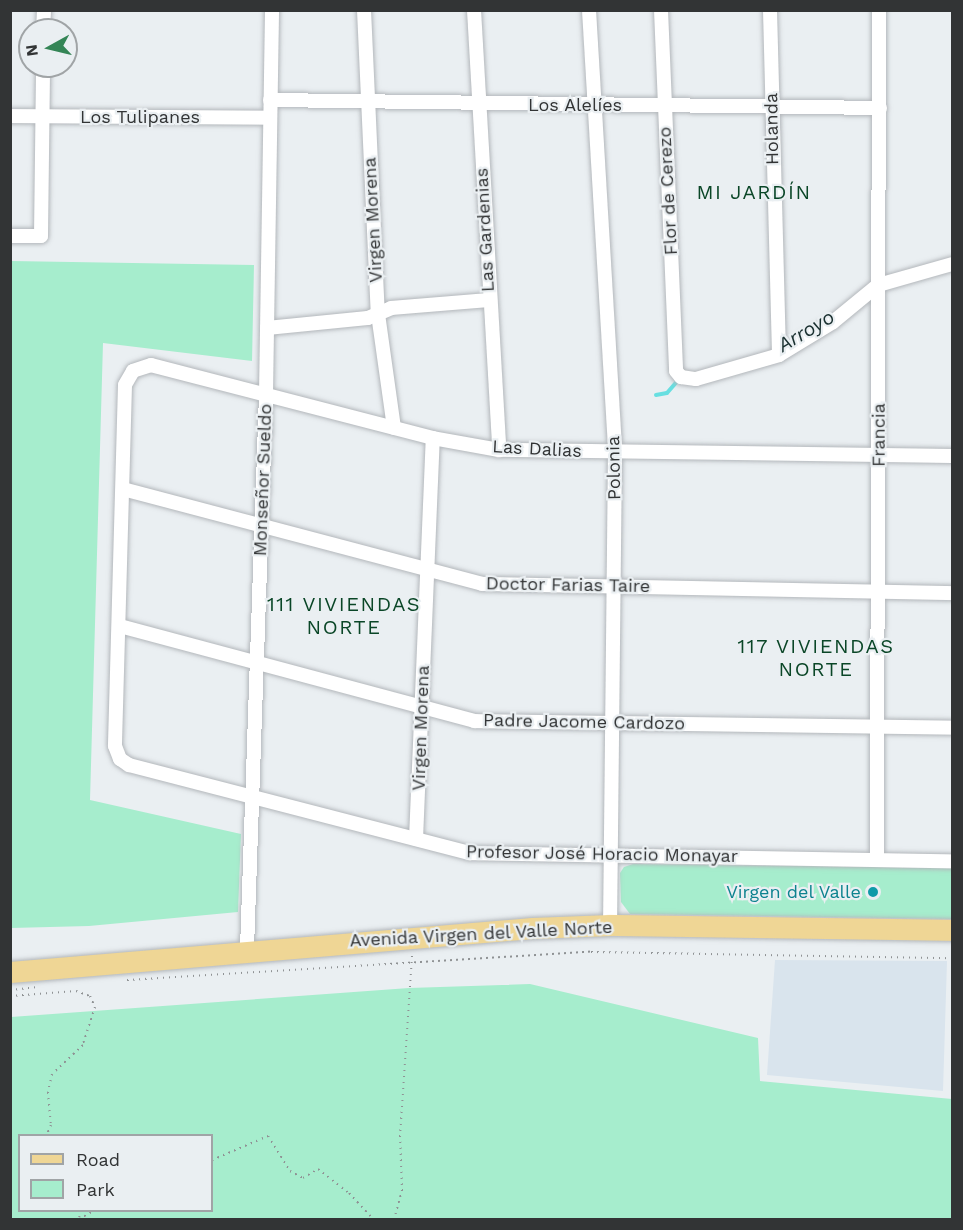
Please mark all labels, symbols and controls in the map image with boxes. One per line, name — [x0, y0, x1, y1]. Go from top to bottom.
north arrow — [18, 18, 78, 78]
text: N — [21, 43, 42, 57]
street label: Holanda — [761, 93, 783, 165]
street label: Los Alelíes — [528, 94, 622, 116]
street label: Los Tulipanes — [80, 106, 200, 128]
street label: Flor de Cerezo — [654, 126, 682, 256]
street label: Virgen Morena — [359, 157, 387, 283]
street label: Las Gardenias — [471, 167, 499, 293]
district label: MI JARDÍN — [696, 180, 812, 204]
water label: Arroyo — [773, 305, 839, 357]
street label: Monseñor Sueldo — [250, 403, 276, 557]
street label: Francia — [868, 403, 890, 467]
street label: Las Dalias — [492, 436, 582, 462]
street label: Polonia — [603, 436, 625, 500]
street label: Doctor Farias Taire — [485, 573, 651, 597]
district label: 111 VIVIENDAS NORTE — [267, 592, 421, 639]
district label: 117 VIVIENDAS NORTE — [737, 635, 895, 682]
street label: Virgen Morena — [408, 665, 434, 791]
street label: Padre Jacome Cardozo — [483, 709, 685, 735]
street label: Profesor José Horacio Monayar — [465, 841, 739, 867]
place label: Virgen del Valle — [725, 881, 861, 903]
marker: Virgen del Valle — [866, 885, 880, 899]
street label: Avenida Virgen del Valle Norte — [348, 916, 614, 952]
legend — [18, 1134, 213, 1212]
text: Road — [76, 1149, 120, 1170]
text: Park — [76, 1179, 115, 1200]

